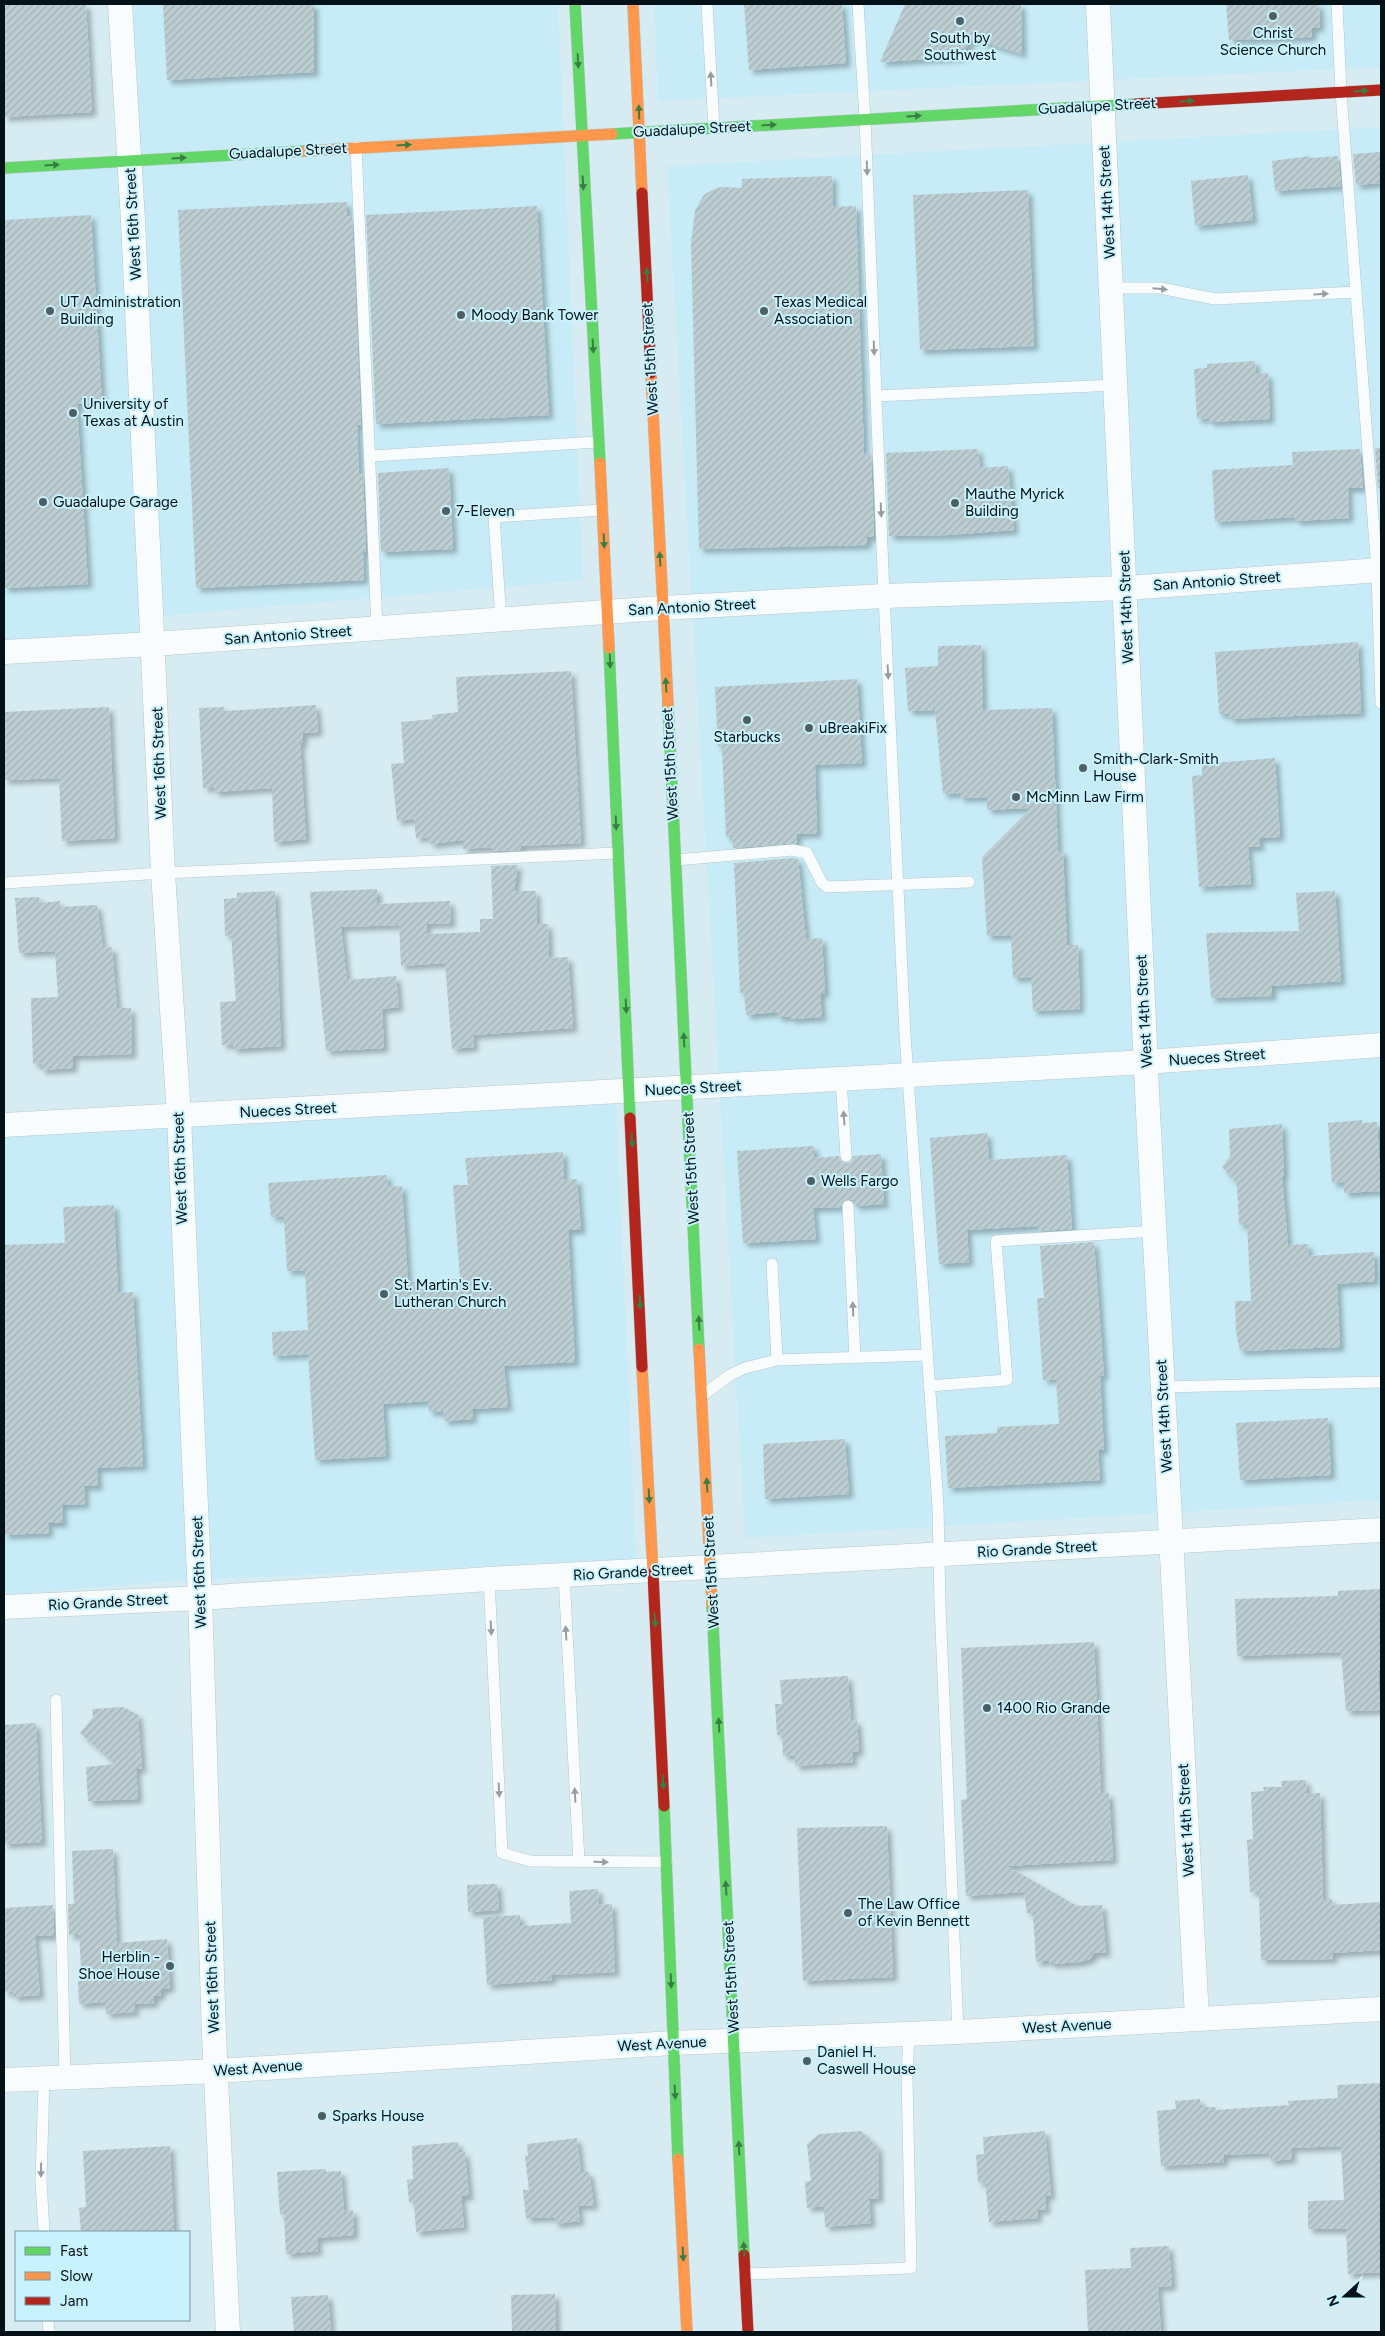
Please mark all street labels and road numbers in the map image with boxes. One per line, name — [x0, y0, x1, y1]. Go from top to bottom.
street label: Guadalupe Street — [1037, 94, 1157, 118]
street label: Guadalupe Street — [632, 117, 752, 141]
street label: Guadalupe Street — [228, 139, 348, 163]
street label: West 14th Street — [1095, 144, 1119, 259]
street label: West 16th Street — [121, 167, 145, 281]
street label: West 15th Street — [638, 302, 662, 416]
street label: West 14th Street — [1115, 550, 1137, 664]
street label: San Antonio Street — [1152, 568, 1282, 594]
street label: San Antonio Street — [628, 595, 757, 619]
street label: San Antonio Street — [223, 622, 353, 648]
street label: West 16th Street — [148, 706, 170, 820]
street label: West 15th Street — [658, 707, 682, 821]
street label: West 14th Street — [1132, 953, 1156, 1068]
street label: Nueces Street — [1168, 1045, 1266, 1069]
street label: Nueces Street — [644, 1076, 742, 1100]
street label: Nueces Street — [239, 1098, 337, 1122]
street label: West 16th Street — [169, 1111, 191, 1225]
street label: West 15th Street — [679, 1111, 703, 1225]
street label: West 14th Street — [1152, 1358, 1176, 1473]
street label: West 16th Street — [188, 1515, 210, 1629]
street label: West 15th Street — [699, 1515, 723, 1629]
street label: Rio Grande Street — [976, 1537, 1098, 1561]
street label: Rio Grande Street — [572, 1560, 694, 1584]
street label: Rio Grande Street — [47, 1590, 169, 1614]
street label: West 14th Street — [1174, 1762, 1198, 1877]
street label: West 16th Street — [201, 1920, 223, 2034]
street label: West 15th Street — [719, 1920, 743, 2034]
street label: West Avenue — [1022, 2015, 1112, 2037]
street label: West Avenue — [617, 2033, 707, 2055]
street label: West Avenue — [213, 2056, 303, 2080]

